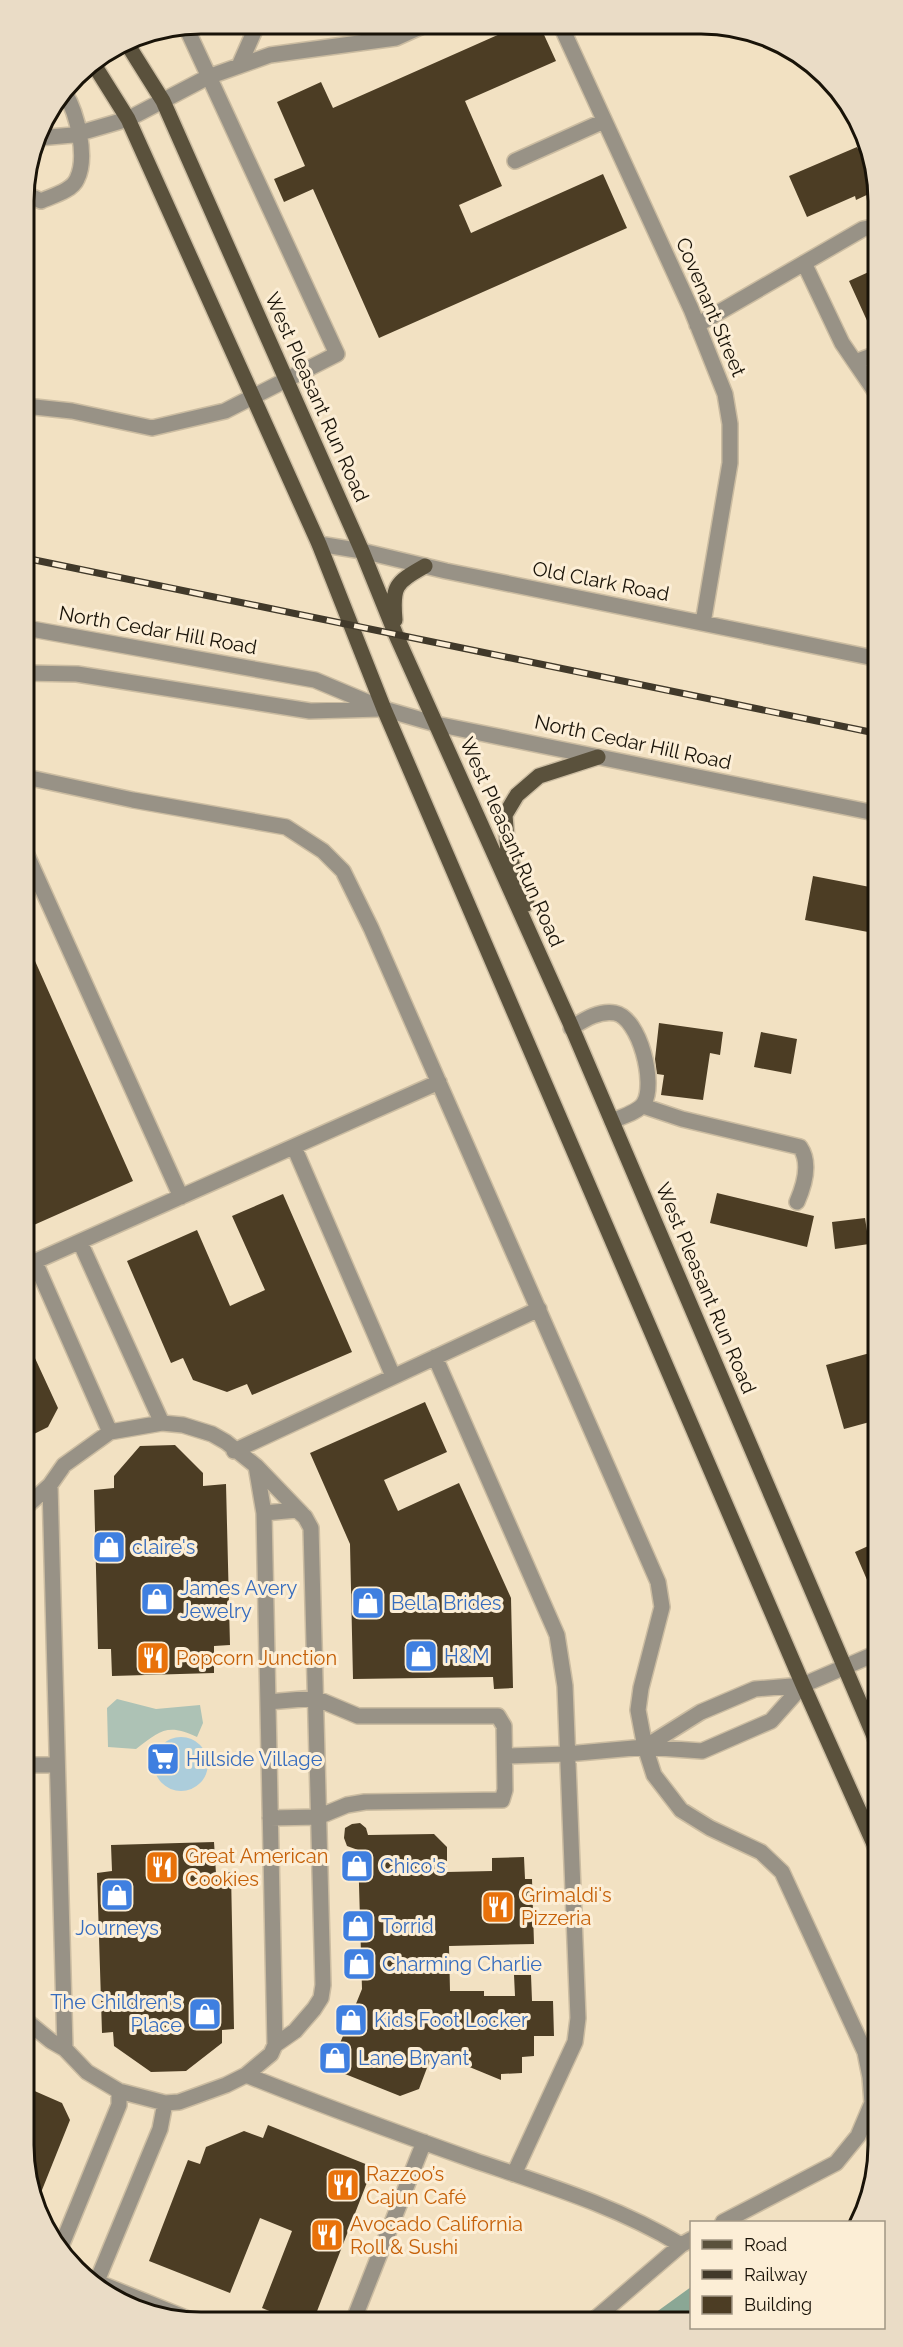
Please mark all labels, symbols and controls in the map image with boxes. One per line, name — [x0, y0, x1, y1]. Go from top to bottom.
street label: Covenant Street — [671, 234, 751, 380]
street label: West Pleasant Run Road — [260, 289, 374, 505]
street label: Old Clark Road — [531, 556, 671, 606]
street label: North Cedar Hill Road — [57, 601, 259, 659]
street label: North Cedar Hill Road — [532, 709, 734, 775]
street label: West Pleasant Run Road — [455, 734, 569, 950]
street label: West Pleasant Run Road — [651, 1179, 761, 1397]
shop icon: claire's — [91, 1529, 127, 1565]
place label: claire's — [132, 1535, 195, 1559]
place label: James Avery Jewelry — [180, 1576, 298, 1623]
shop icon: James Avery Jewelry — [139, 1581, 175, 1617]
shop icon: Bella Brides — [350, 1585, 386, 1621]
place label: Bella Brides — [391, 1591, 501, 1615]
shop icon: H&M — [403, 1638, 439, 1674]
restaurant icon: Popcorn Junction — [135, 1640, 171, 1676]
place label: H&M — [444, 1644, 490, 1668]
place label: Popcorn Junction — [176, 1646, 337, 1670]
supermarket icon: Hillside Village — [145, 1741, 181, 1777]
place label: Hillside Village — [186, 1747, 323, 1771]
place label: Great American Cookies — [185, 1844, 328, 1891]
shop icon: Chico's — [339, 1848, 375, 1884]
restaurant icon: Great American Cookies — [144, 1849, 180, 1885]
place label: Chico's — [380, 1854, 446, 1878]
shop icon: Journeys — [99, 1877, 135, 1913]
place label: Grimaldi's Pizzeria — [521, 1883, 612, 1930]
restaurant icon: Grimaldi's Pizzeria — [480, 1889, 516, 1925]
shop icon: Torrid — [340, 1908, 376, 1944]
place label: Torrid — [381, 1914, 434, 1938]
place label: Journeys — [75, 1916, 159, 1940]
shop icon: Charming Charlie — [341, 1946, 377, 1982]
place label: Charming Charlie — [382, 1952, 542, 1976]
place label: The Children's Place — [50, 1990, 182, 2037]
shop icon: The Children's Place — [187, 1996, 223, 2032]
shop icon: Kids Foot Locker — [333, 2002, 369, 2038]
place label: Kids Foot Locker — [374, 2008, 528, 2032]
shop icon: Lane Bryant — [317, 2040, 353, 2076]
place label: Lane Bryant — [358, 2046, 469, 2070]
place label: Razzoo’s Cajun Café — [366, 2162, 467, 2209]
restaurant icon: Razzoo’s Cajun Café — [325, 2167, 361, 2203]
place label: Avocado California Roll & Sushi — [350, 2212, 523, 2259]
restaurant icon: Avocado California Roll & Sushi — [309, 2217, 345, 2253]
legend — [690, 2221, 885, 2329]
text: Road — [744, 2234, 787, 2255]
text: Railway — [744, 2264, 808, 2285]
text: Building — [744, 2294, 812, 2315]

